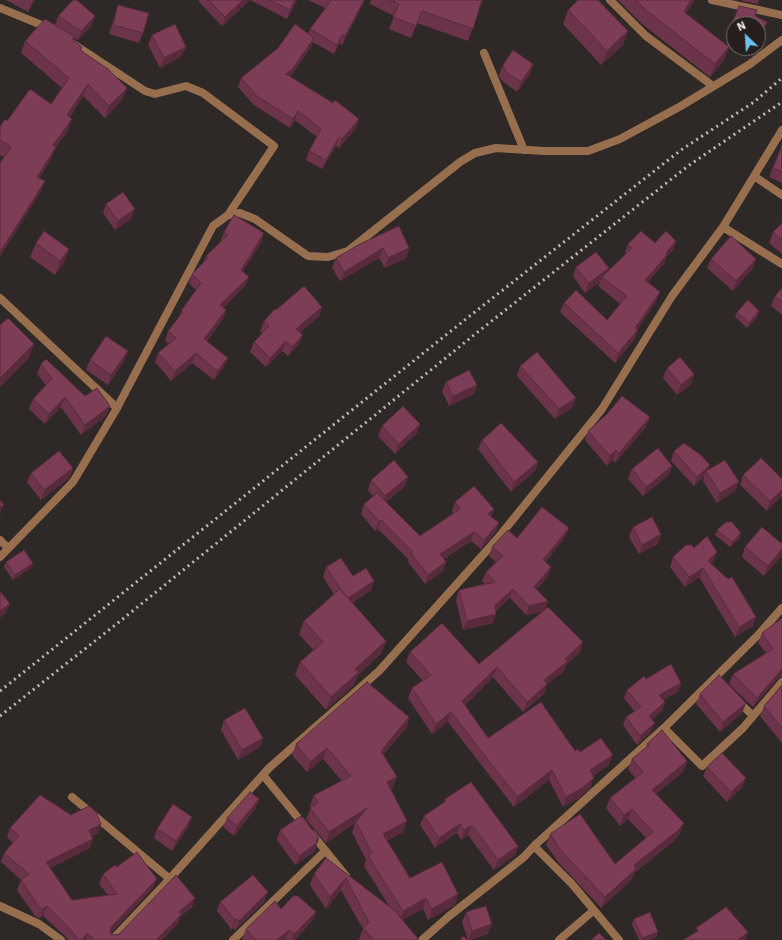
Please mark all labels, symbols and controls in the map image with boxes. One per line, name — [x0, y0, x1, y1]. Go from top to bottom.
north arrow — [726, 16, 766, 56]
text: N — [735, 18, 748, 34]

